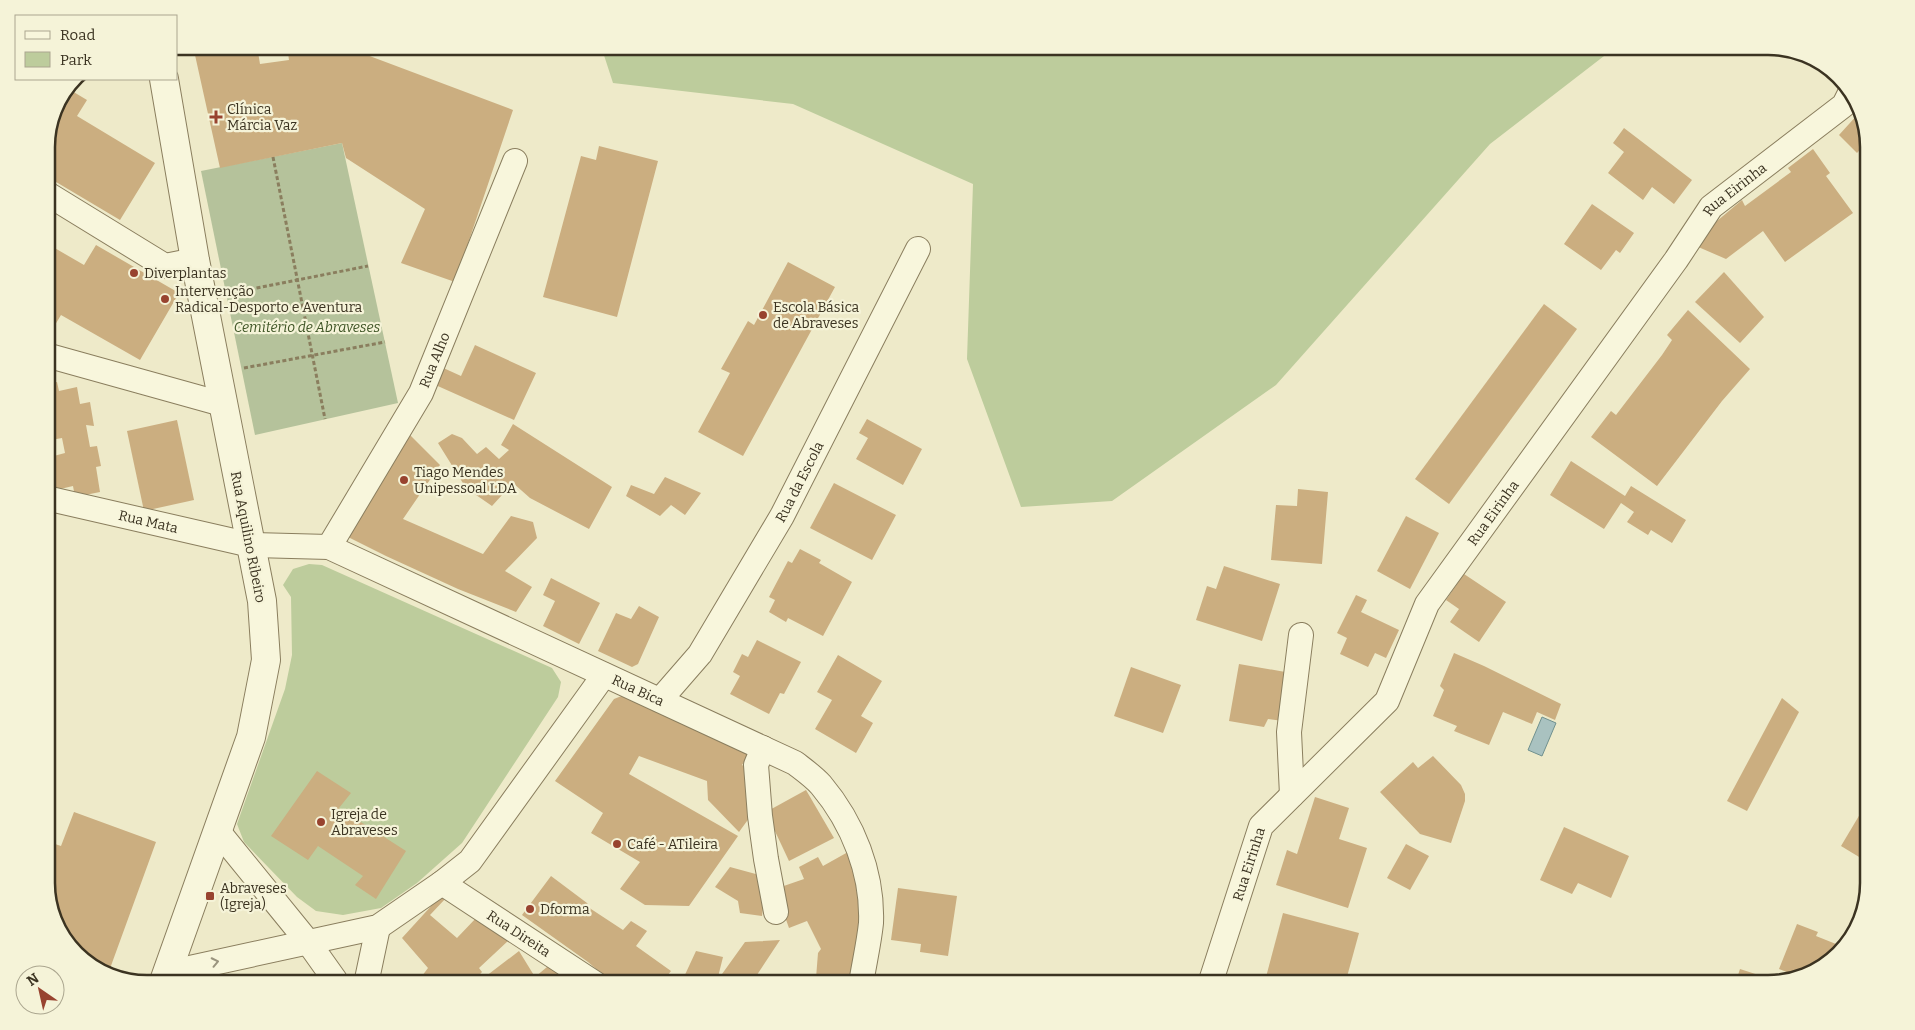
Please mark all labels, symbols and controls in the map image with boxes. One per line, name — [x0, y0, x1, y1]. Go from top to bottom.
legend — [15, 15, 178, 80]
text: Road — [60, 26, 95, 44]
text: Park — [60, 51, 92, 69]
place label: Clínica Márcia Vaz — [227, 101, 297, 134]
marker: Clínica Márcia Vaz — [209, 110, 223, 124]
street label: Rua Eirinha — [1699, 159, 1770, 219]
place label: Diverplantas — [144, 265, 227, 282]
marker: Diverplantas — [128, 267, 140, 279]
place label: Intervenção Radical-Desporto e Aventura — [175, 283, 363, 316]
marker: Intervenção Radical-Desporto e Aventura — [159, 293, 171, 305]
place label: Escola Básica de Abraveses — [773, 299, 860, 332]
marker: Escola Básica de Abraveses — [757, 309, 769, 321]
park label: Cemitério de Abraveses — [234, 319, 381, 336]
street label: Rua Alho — [415, 330, 453, 390]
street label: Rua da Escola — [772, 438, 827, 525]
place label: Tiago Mendes Unipessoal LDA — [414, 464, 517, 497]
street label: Rua Aquilino Ribeiro — [227, 470, 269, 604]
marker: Tiago Mendes Unipessoal LDA — [398, 474, 410, 486]
street label: Rua Eirinha — [1464, 477, 1522, 549]
street label: Rua Mata — [117, 506, 180, 537]
street label: Rua Bica — [609, 671, 667, 710]
place label: Igreja de Abraveses — [331, 806, 398, 839]
marker: Igreja de Abraveses — [315, 816, 327, 828]
street label: Rua Eirinha — [1229, 825, 1269, 903]
place label: Café - ATileira — [627, 836, 718, 853]
marker: Café - ATileira — [611, 838, 623, 850]
place label: Abraveses (Igreja) — [220, 880, 287, 913]
marker: Abraveses (Igreja) — [204, 890, 216, 902]
place label: Dforma — [540, 901, 590, 918]
marker: Dforma — [524, 903, 536, 915]
street label: Rua Direita — [484, 906, 554, 961]
one-way arrow — [210, 958, 219, 968]
north arrow — [15, 965, 65, 1015]
text: N — [24, 969, 42, 990]

